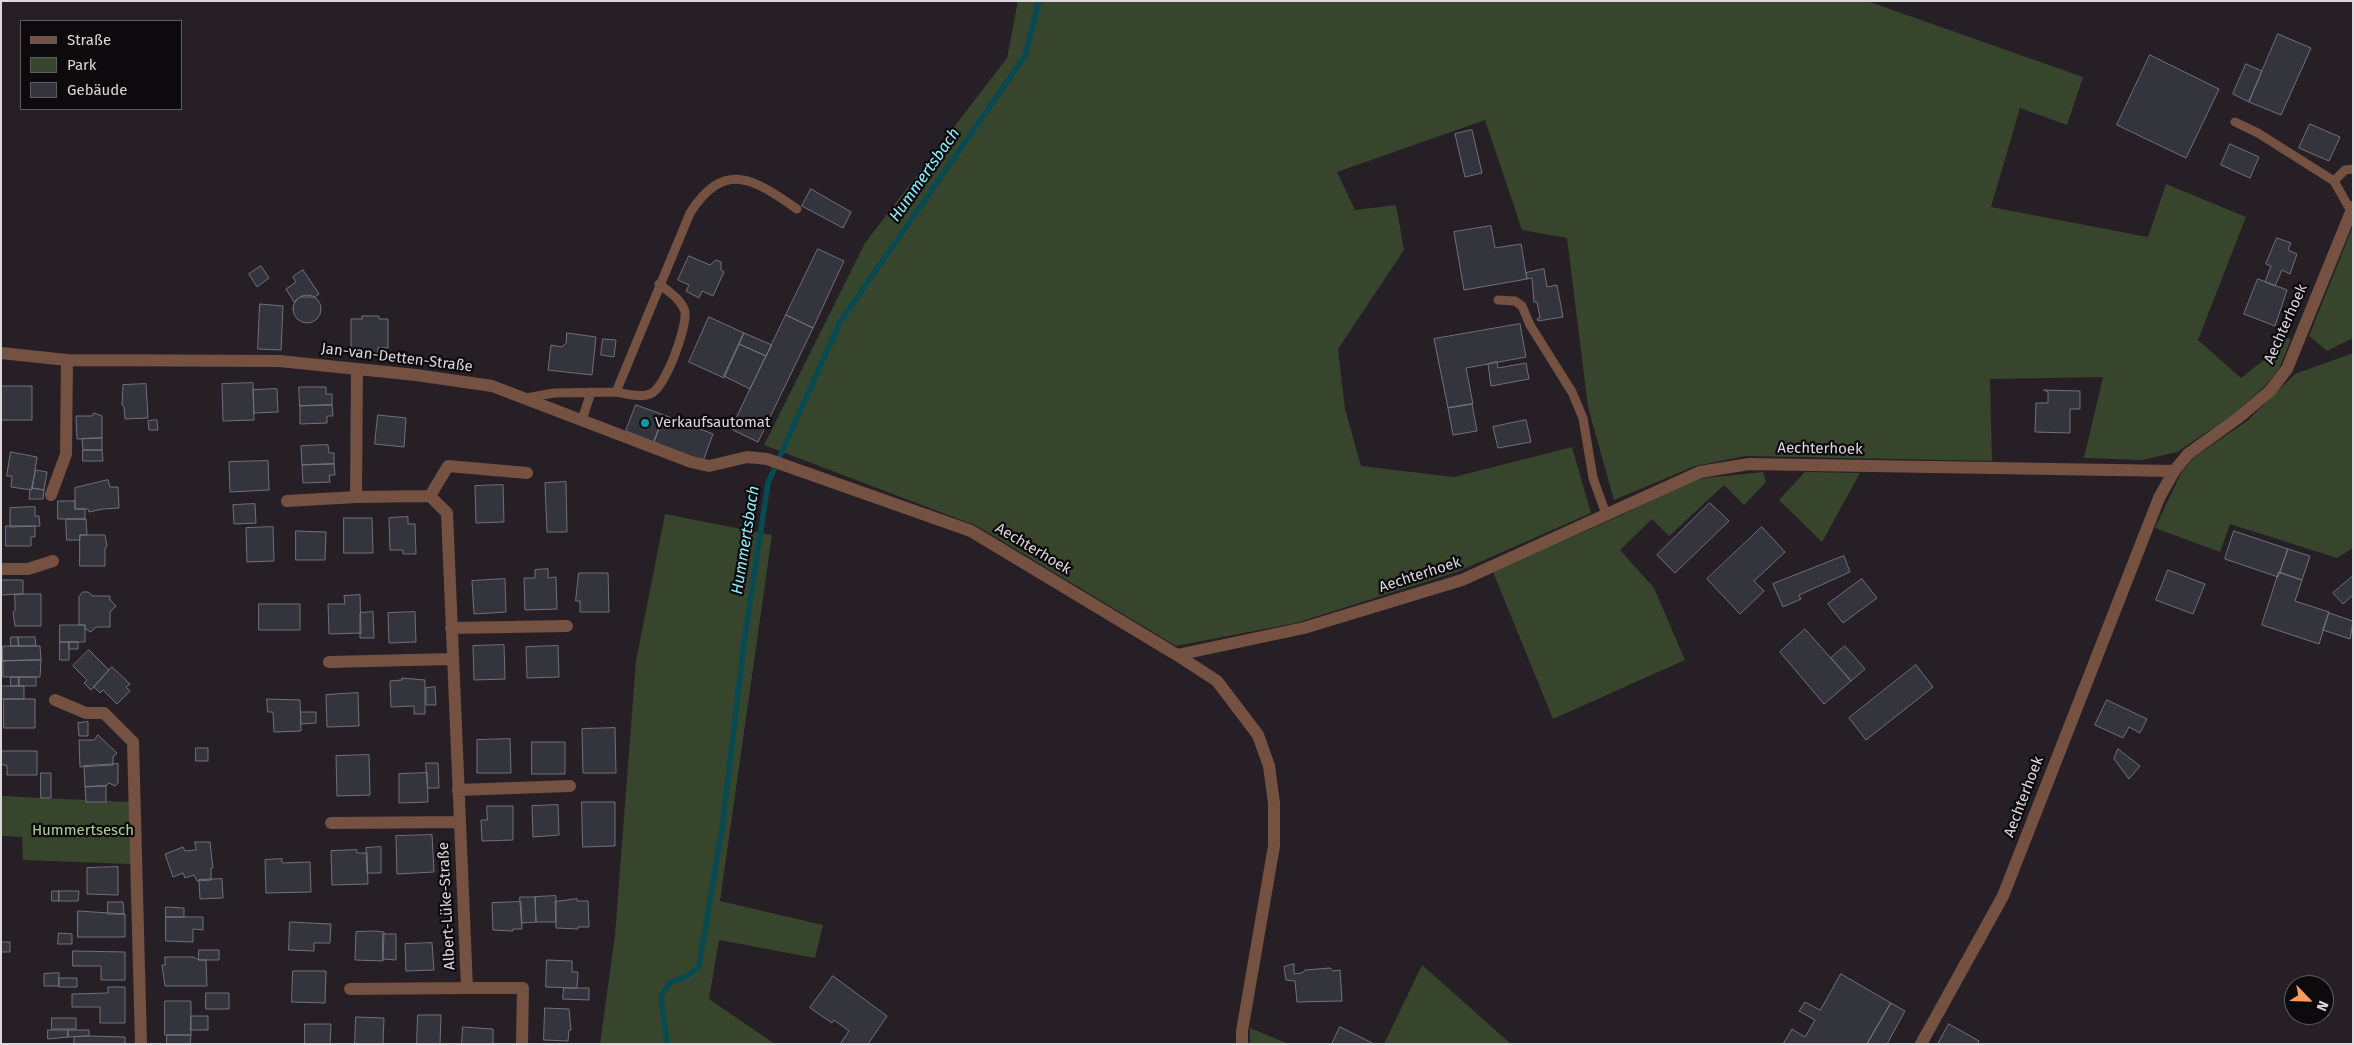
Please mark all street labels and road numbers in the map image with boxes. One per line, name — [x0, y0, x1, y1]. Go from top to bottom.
street label: Aechterhoek — [2260, 281, 2312, 367]
street label: Jan-van-Detten-Straße — [320, 340, 474, 376]
street label: Aechterhoek — [1777, 439, 1863, 459]
street label: Aechterhoek — [992, 519, 1074, 579]
street label: Aechterhoek — [1377, 553, 1463, 597]
street label: Aechterhoek — [2000, 754, 2048, 840]
street label: Albert-Lüke-Straße — [435, 842, 459, 970]

